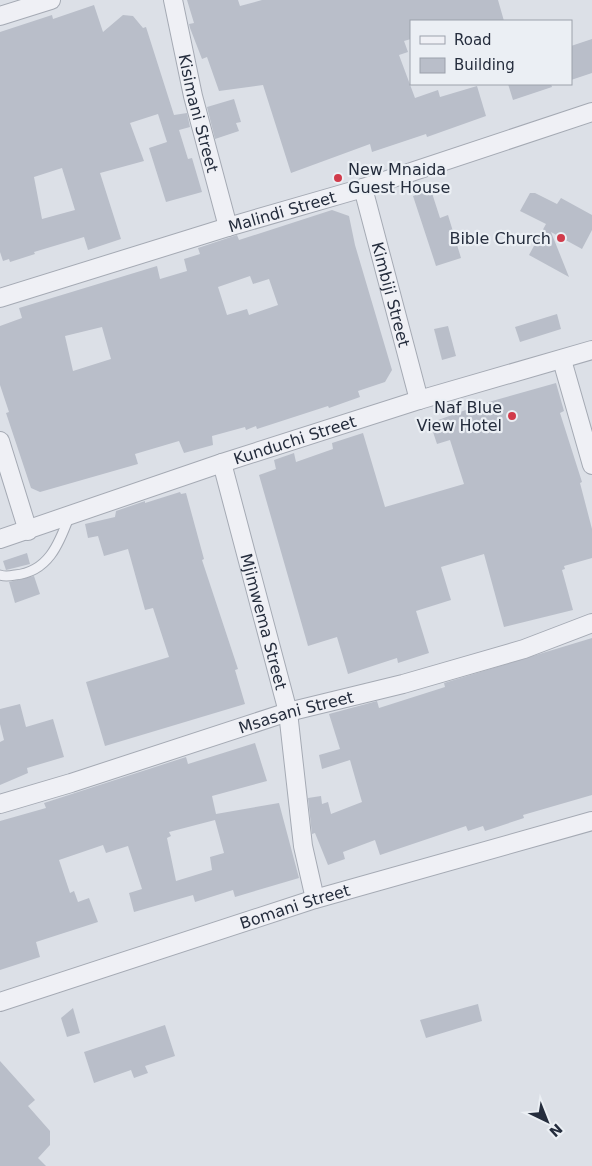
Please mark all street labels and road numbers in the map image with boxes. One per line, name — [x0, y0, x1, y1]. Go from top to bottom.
street label: Kisimani Street — [175, 52, 222, 174]
street label: Malindi Street — [226, 187, 338, 236]
street label: Kimbiji Street — [368, 240, 414, 349]
street label: Kunduchi Street — [231, 411, 358, 468]
street label: Mjimwema Street — [237, 551, 291, 692]
street label: Msasani Street — [236, 687, 355, 737]
street label: Bomani Street — [237, 880, 352, 932]

